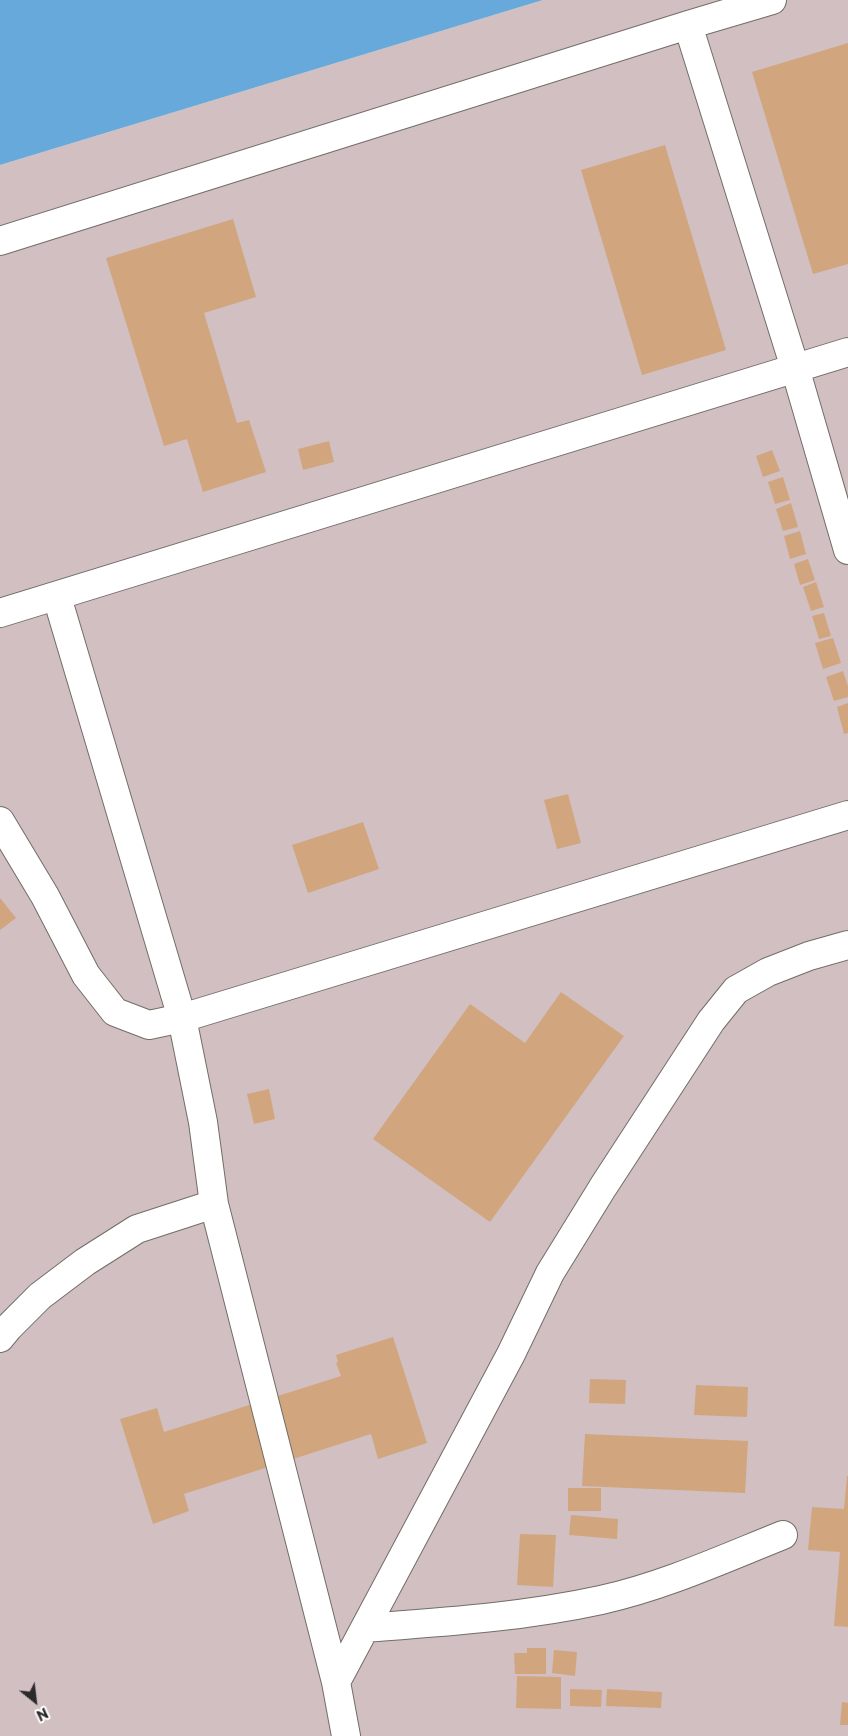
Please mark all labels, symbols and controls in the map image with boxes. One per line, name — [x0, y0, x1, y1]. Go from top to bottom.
north arrow — [10, 1676, 60, 1726]
text: N — [33, 1703, 52, 1726]

